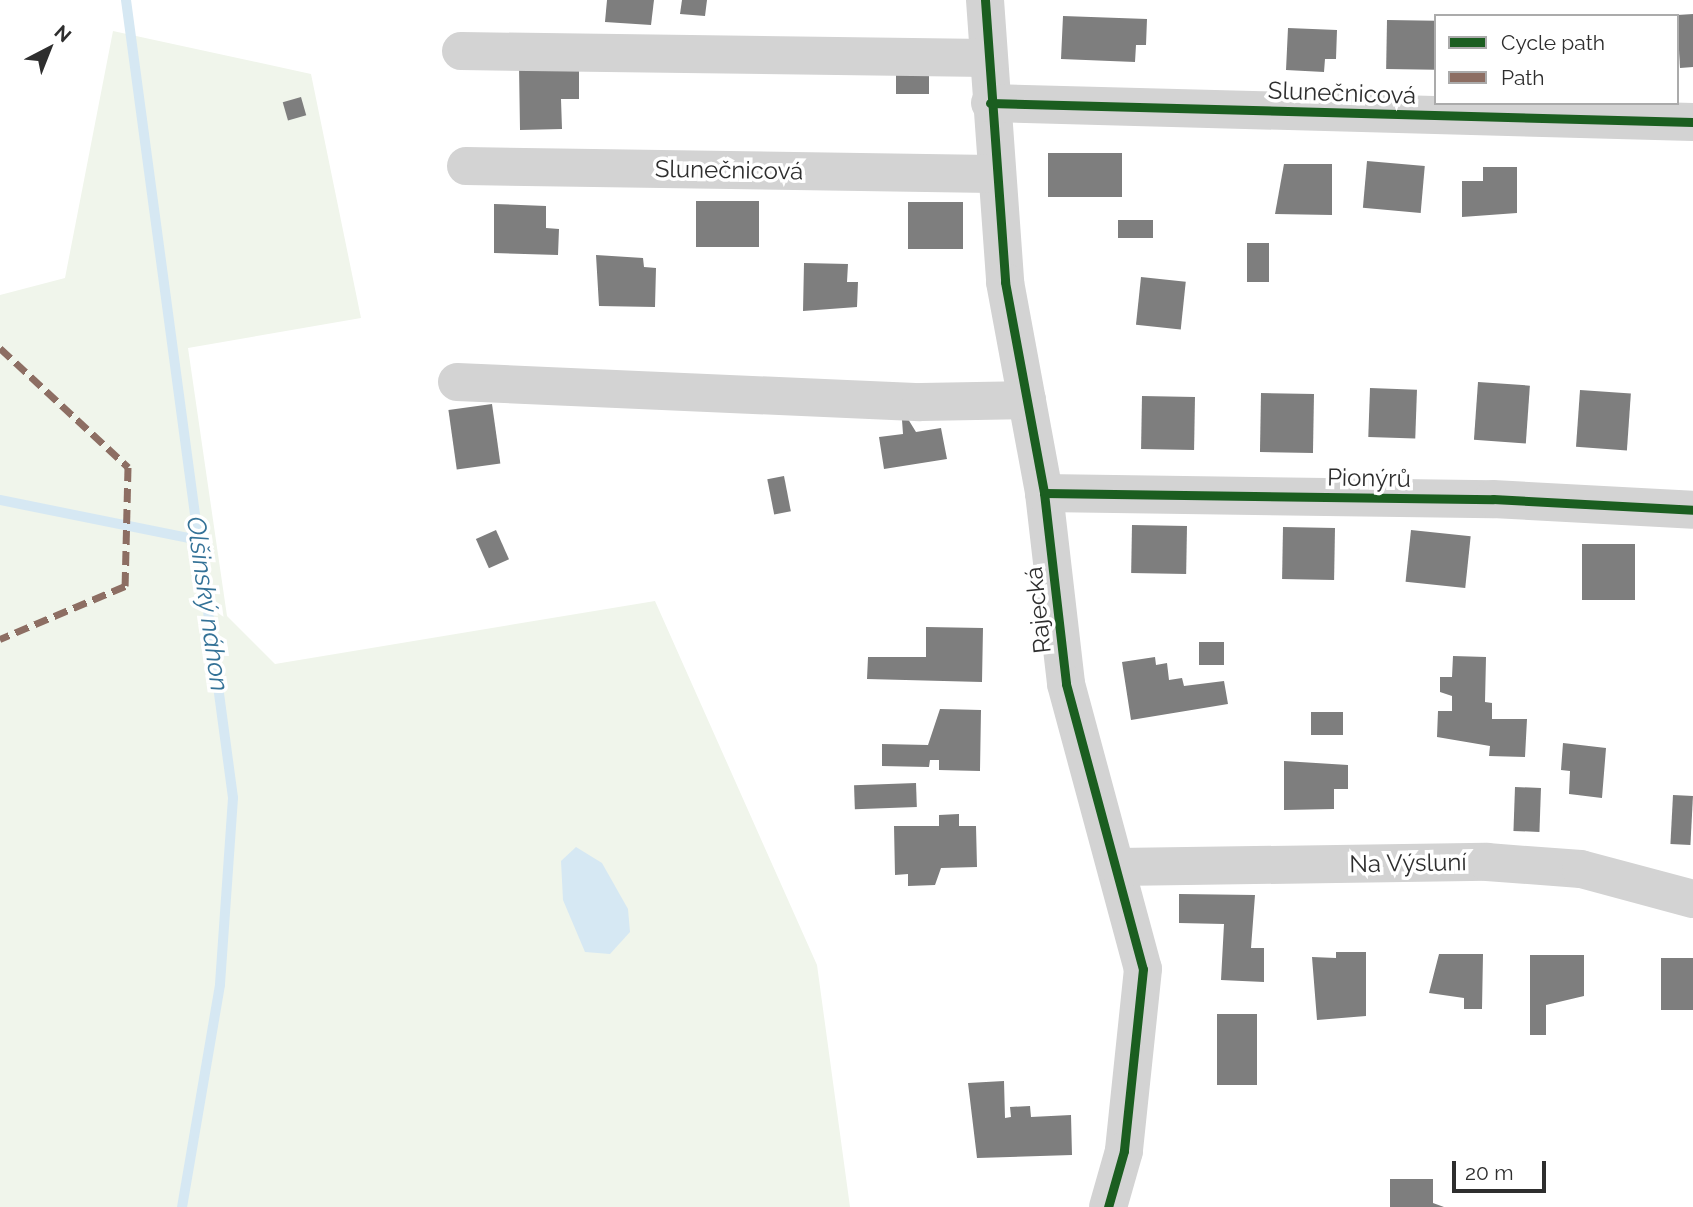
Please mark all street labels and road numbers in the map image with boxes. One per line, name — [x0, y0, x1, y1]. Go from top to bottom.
street label: Slunečnicová — [1267, 76, 1417, 110]
street label: Slunečnicová — [655, 154, 803, 186]
street label: Pionýrů — [1327, 463, 1411, 493]
street label: Rajecká — [1019, 565, 1057, 655]
street label: Na Výsluní — [1349, 848, 1467, 878]

